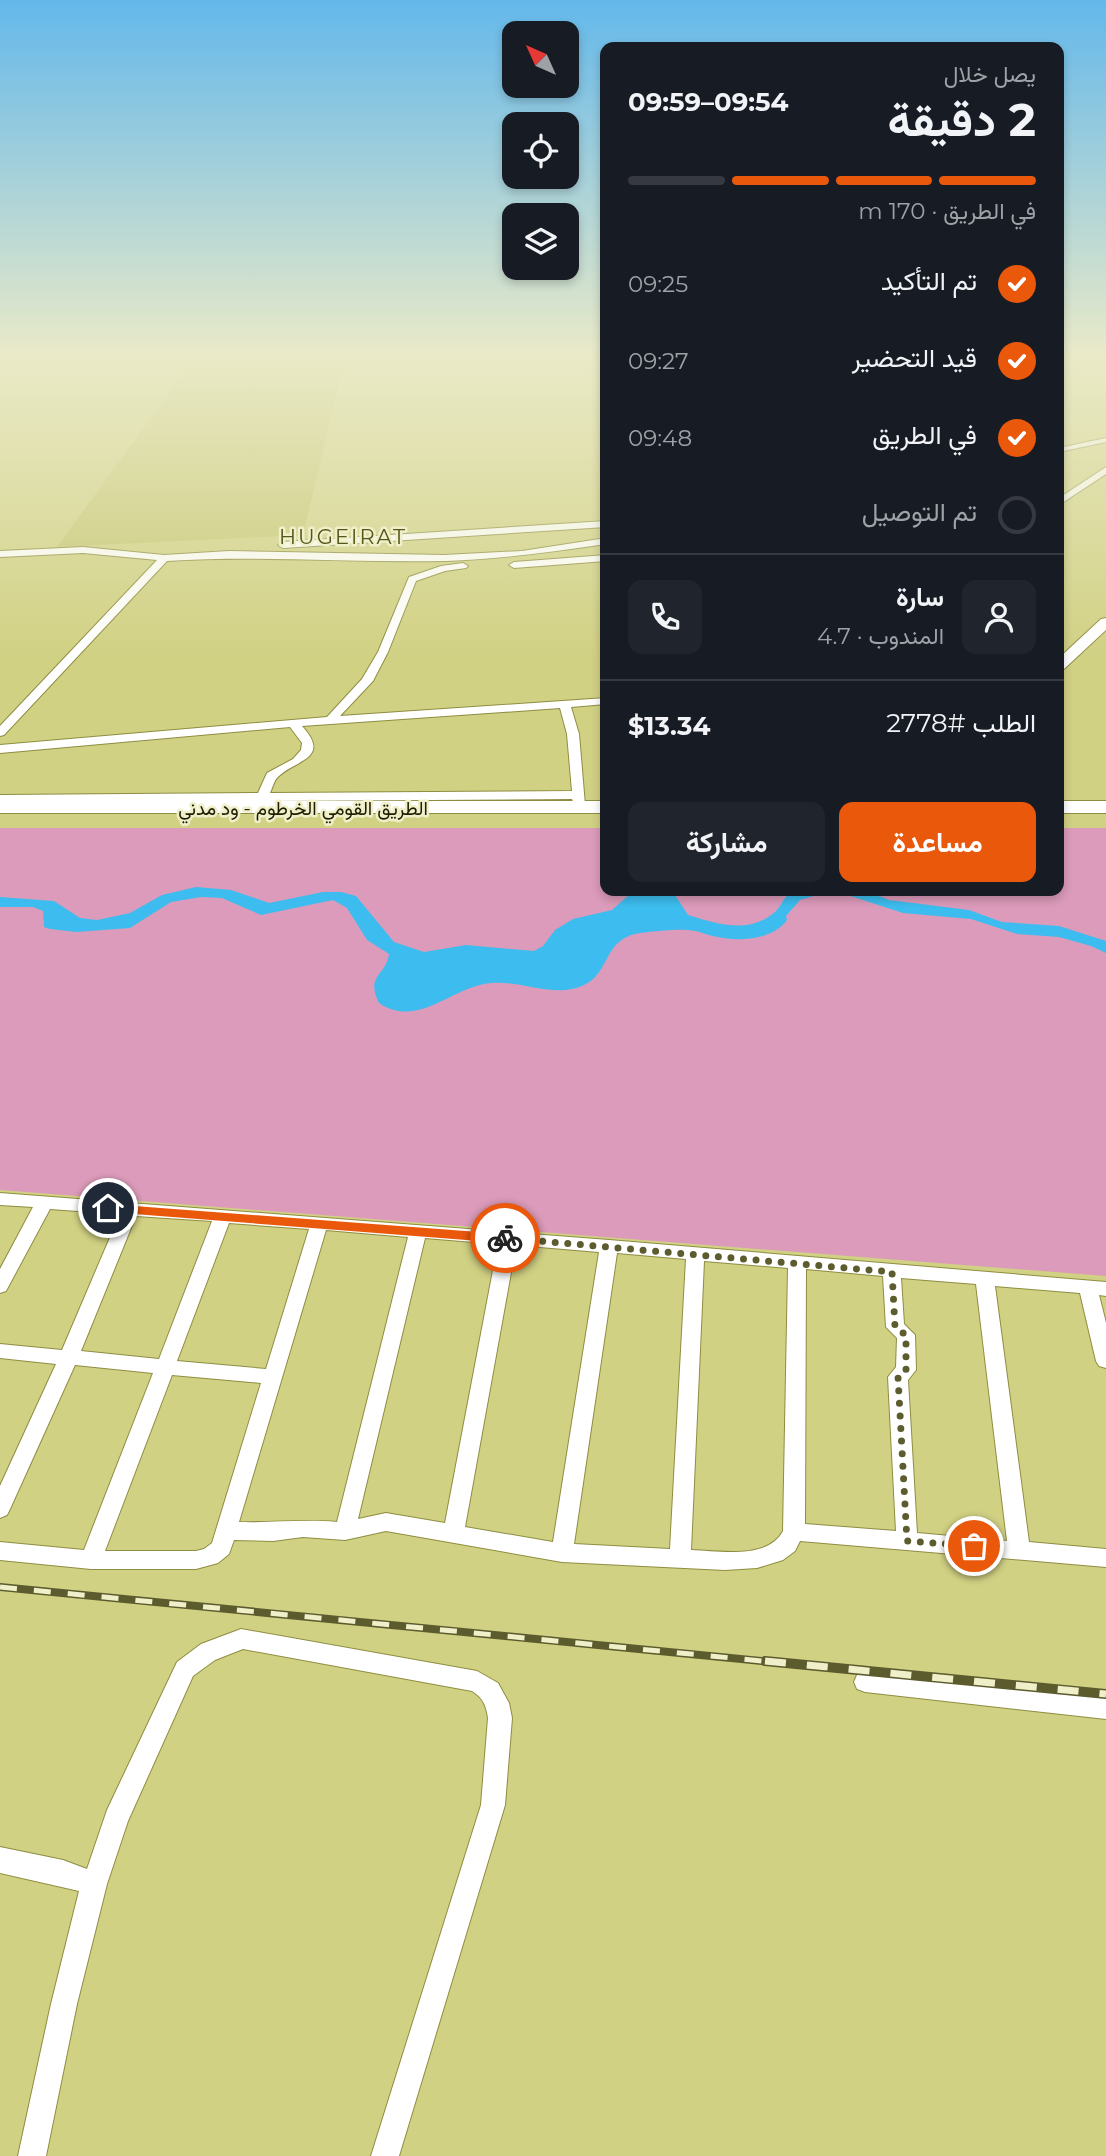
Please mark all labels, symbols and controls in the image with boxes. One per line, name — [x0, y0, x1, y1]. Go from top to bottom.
north arrow — [502, 21, 579, 98]
map controls — [502, 21, 579, 280]
text: يصل خلال — [944, 60, 1036, 88]
text: 09:54–09:59 — [628, 86, 789, 118]
text: 2 دقيقة — [887, 91, 1036, 148]
button: locate — [502, 112, 579, 189]
text: في الطريق · 170 m — [858, 197, 1036, 225]
button: layers — [502, 203, 579, 280]
text: تم التأكيد — [881, 265, 977, 297]
icon: check — [998, 265, 1036, 303]
text: 09:25 — [628, 270, 688, 298]
text: قيد التحضير — [852, 342, 977, 374]
icon: check — [998, 342, 1036, 380]
text: 09:27 — [628, 347, 689, 375]
text: في الطريق — [872, 419, 977, 451]
icon: check — [998, 419, 1036, 457]
text: 09:48 — [628, 424, 692, 452]
text: تم التوصيل — [862, 496, 977, 528]
district label: HUGEIRAT — [279, 524, 407, 549]
button: phone — [628, 580, 702, 654]
button: person — [962, 580, 1036, 654]
text: سارة — [896, 581, 944, 613]
text: المندوب · 4.7 — [817, 622, 944, 650]
text: الطلب #2778 — [886, 707, 1036, 739]
text: $13.34 — [628, 710, 710, 742]
street label: الطريق القومي الخرطوم - ود مدني — [178, 797, 428, 824]
button: مشاركة — [628, 802, 825, 882]
button: مساعدة — [839, 802, 1036, 882]
pin — [78, 1178, 138, 1238]
icon: home — [89, 1189, 127, 1227]
courier — [470, 1203, 540, 1273]
icon: bike — [486, 1219, 524, 1257]
pin — [944, 1516, 1004, 1576]
icon: bag — [955, 1527, 993, 1565]

